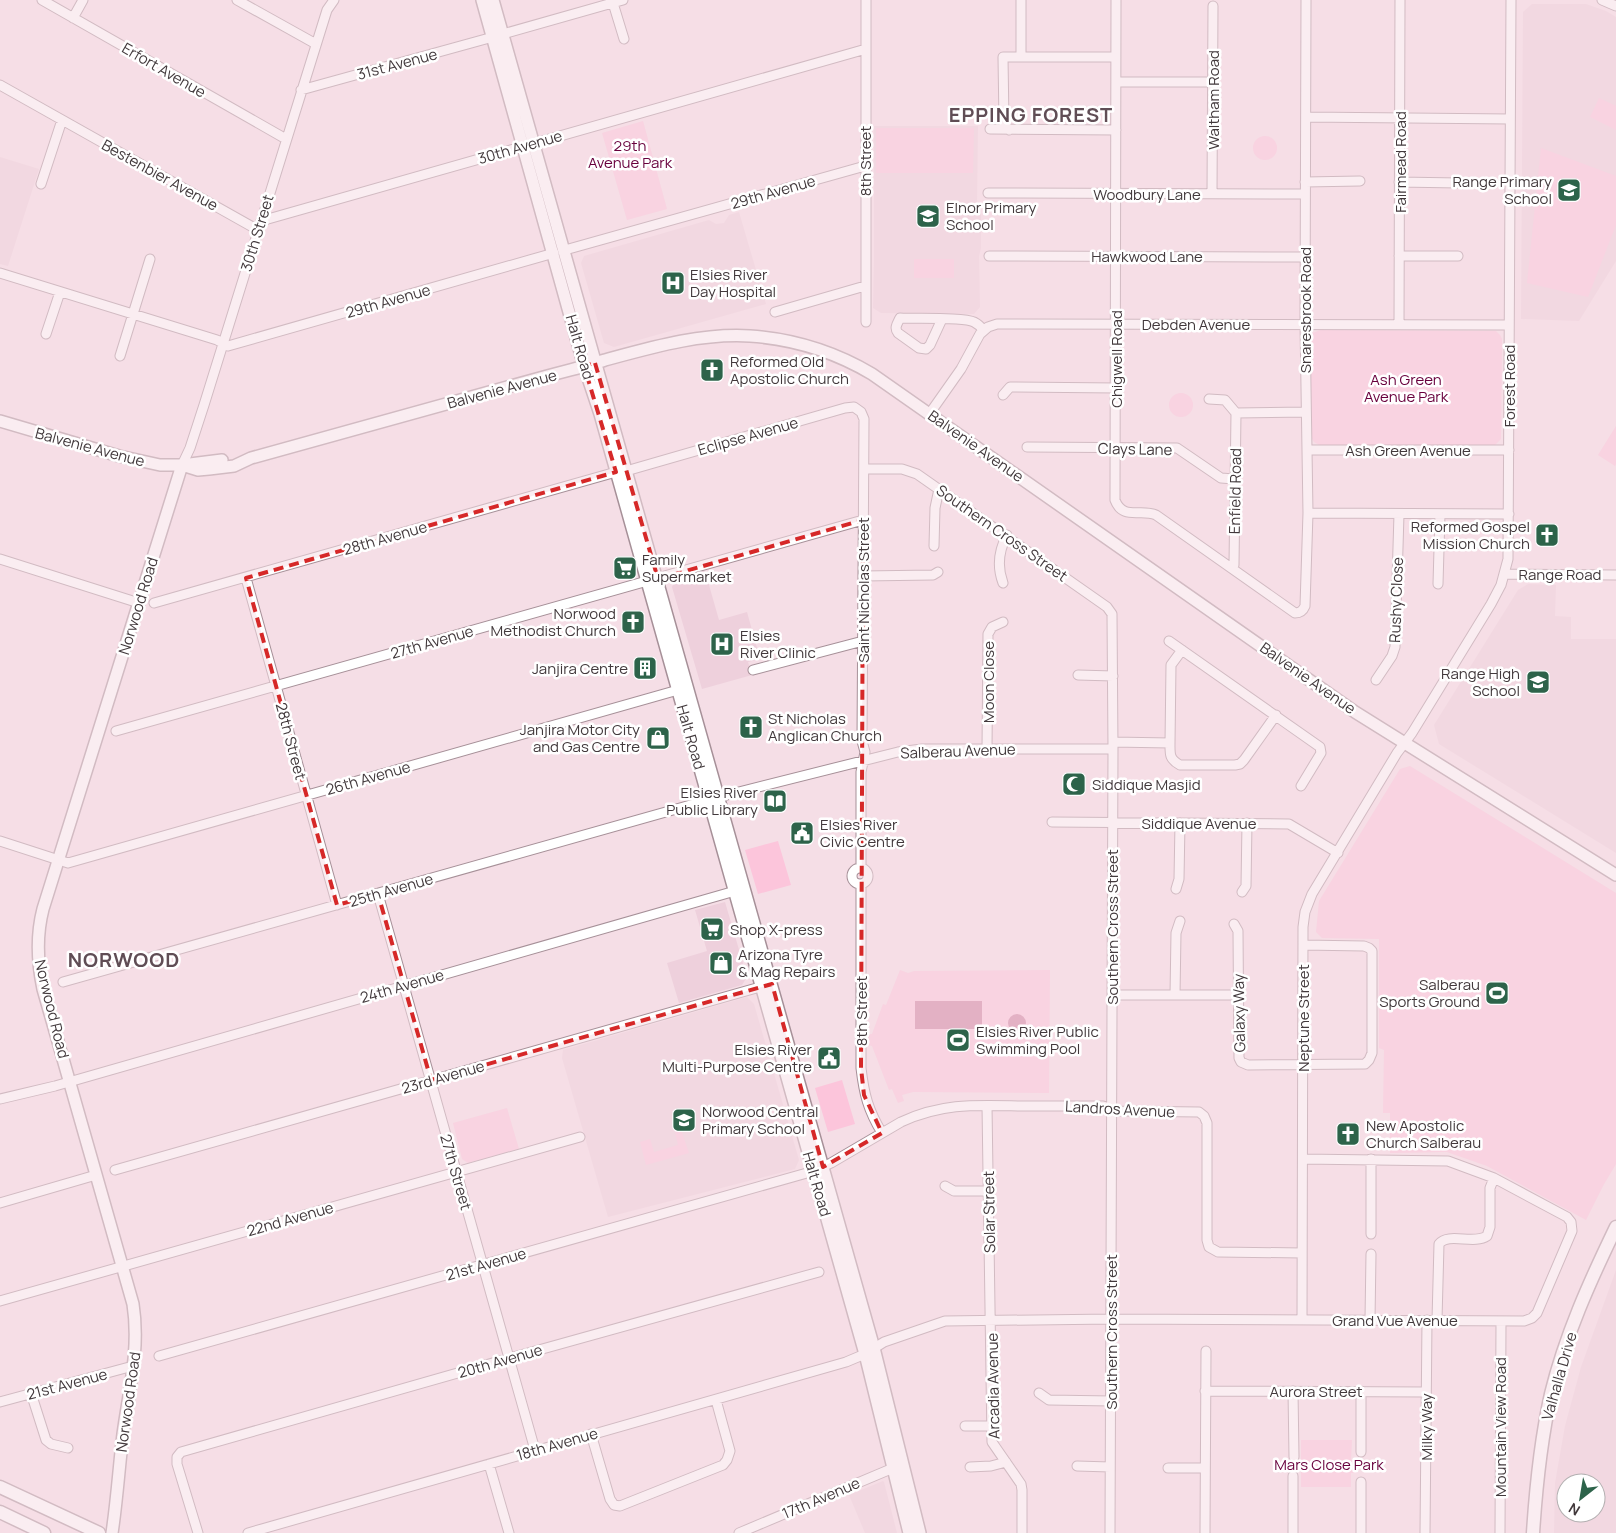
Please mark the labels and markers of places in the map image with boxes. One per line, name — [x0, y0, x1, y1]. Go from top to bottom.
place label: Range Primary School — [1452, 171, 1552, 209]
school or university icon: Range Primary School — [1556, 177, 1582, 203]
place label: Elnor Primary School — [946, 197, 1037, 235]
school or university icon: Elnor Primary School — [915, 203, 941, 229]
place label: Elsies River Day Hospital — [690, 264, 776, 302]
hospital icon: Elsies River Day Hospital — [660, 270, 686, 296]
place label: Reformed Old Apostolic Church — [730, 351, 849, 389]
church icon: Reformed Old Apostolic Church — [699, 357, 725, 383]
place label: Reformed Gospel Mission Church — [1411, 516, 1530, 554]
church icon: Reformed Gospel Mission Church — [1534, 522, 1560, 548]
place label: Family Supermarket — [642, 549, 732, 587]
supermarket icon: Family Supermarket — [612, 555, 638, 581]
place label: Norwood Methodist Church — [491, 603, 616, 641]
church icon: Norwood Methodist Church — [620, 609, 646, 635]
place label: Elsies River Clinic — [740, 625, 816, 663]
hospital icon: Elsies River Clinic — [709, 631, 735, 657]
building icon: Janjira Centre — [632, 655, 658, 681]
place label: Janjira Centre — [532, 658, 628, 679]
place label: Range High School — [1441, 663, 1520, 701]
school or university icon: Range High School — [1525, 669, 1551, 695]
place label: St Nicholas Anglican Church — [768, 708, 882, 746]
church icon: St Nicholas Anglican Church — [738, 714, 764, 740]
place label: Janjira Motor City and Gas Centre — [520, 719, 640, 757]
shop icon: Janjira Motor City and Gas Centre — [645, 725, 671, 751]
mosque icon: Siddique Masjid — [1061, 771, 1087, 797]
place label: Siddique Masjid — [1092, 774, 1201, 795]
place label: Elsies River Public Library — [666, 782, 759, 820]
library icon: Elsies River Public Library — [762, 788, 788, 814]
place label: Elsies River Civic Centre — [820, 814, 905, 852]
public building icon: Elsies River Civic Centre — [789, 820, 815, 846]
supermarket icon: Shop X-press — [699, 916, 725, 942]
place label: Shop X-press — [730, 919, 823, 940]
place label: Arizona Tyre & Mag Repairs — [738, 944, 835, 982]
shop icon: Arizona Tyre & Mag Repairs — [708, 950, 734, 976]
place label: Salberau Sports Ground — [1379, 974, 1480, 1012]
sports icon: Salberau Sports Ground — [1484, 980, 1510, 1006]
place label: Elsies River Public Swimming Pool — [976, 1021, 1099, 1059]
sports icon: Elsies River Public Swimming Pool — [945, 1027, 971, 1053]
place label: Elsies River Multi-Purpose Centre — [662, 1039, 813, 1077]
public building icon: Elsies River Multi-Purpose Centre — [816, 1045, 842, 1071]
place label: Norwood Central Primary School — [702, 1101, 819, 1139]
school or university icon: Norwood Central Primary School — [671, 1107, 697, 1133]
place label: New Apostolic Church Salberau — [1366, 1115, 1481, 1153]
church icon: New Apostolic Church Salberau — [1335, 1121, 1361, 1147]

